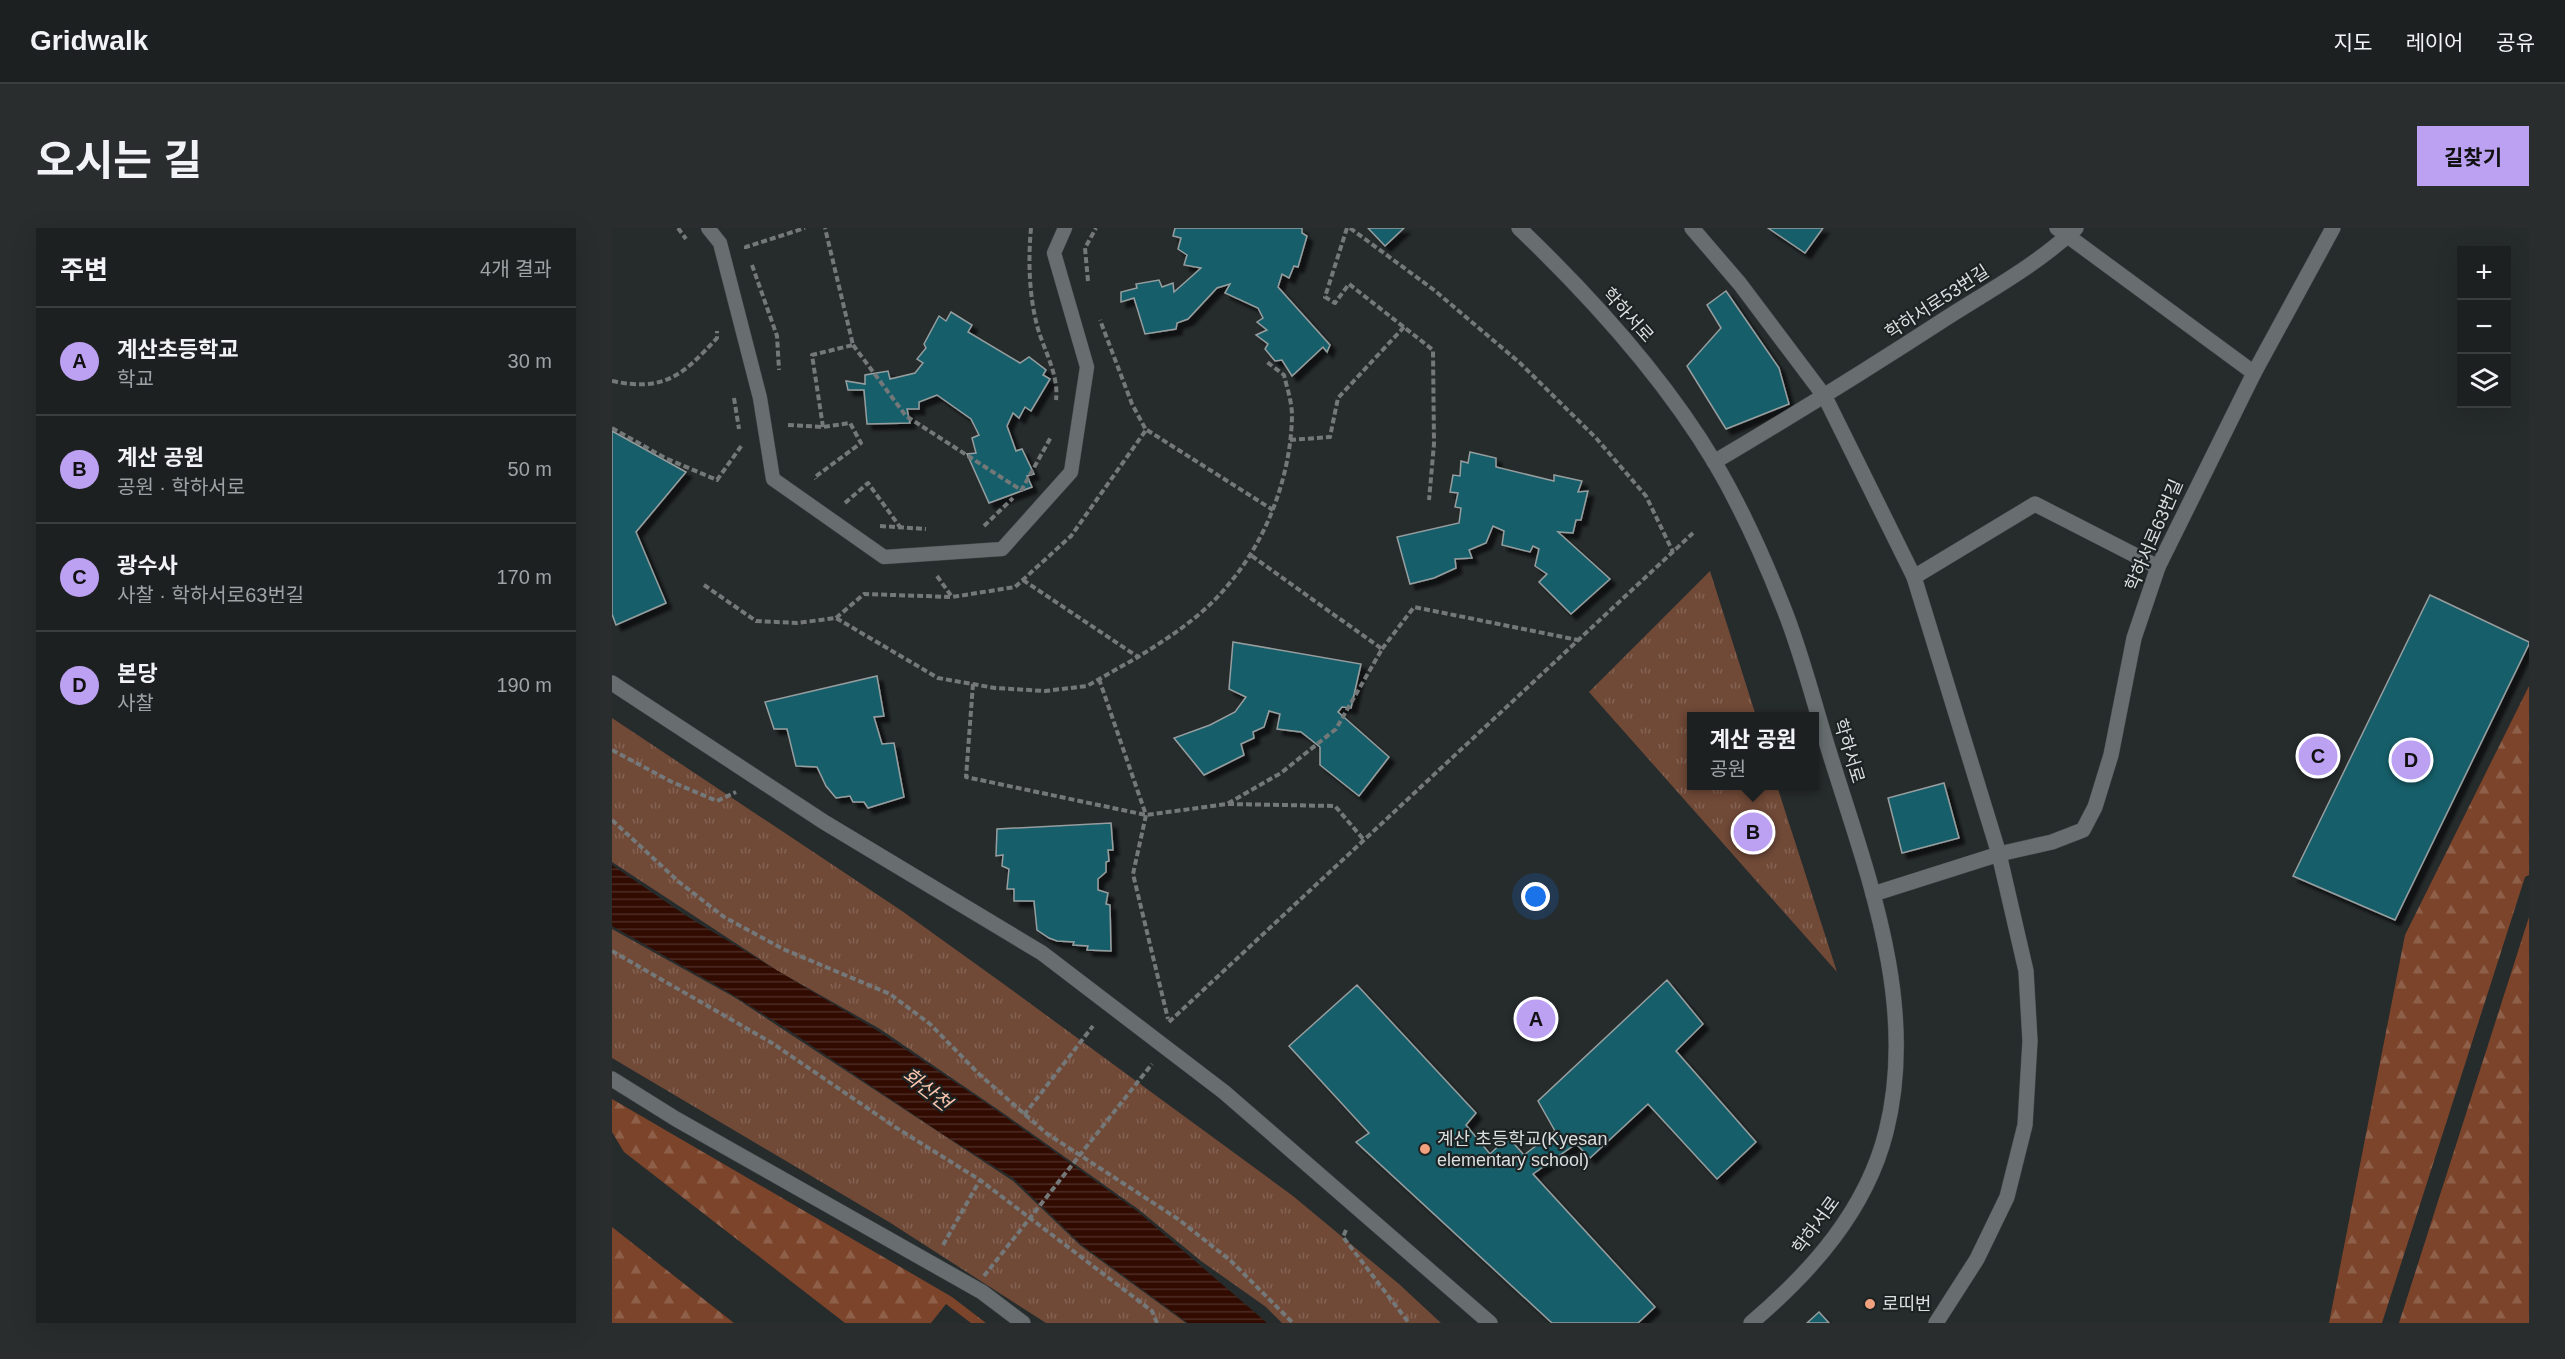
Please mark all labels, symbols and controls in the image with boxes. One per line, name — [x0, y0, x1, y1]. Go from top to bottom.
text: Gridwalk — [30, 25, 148, 56]
text: 지도 — [2334, 31, 2372, 54]
text: 레이어 — [2405, 31, 2463, 54]
text: 공유 — [2496, 31, 2535, 54]
button: 길찾기 — [2417, 126, 2529, 186]
text: 오시는 길 — [36, 137, 202, 184]
map controls — [2457, 246, 2511, 408]
button: + — [2457, 246, 2511, 300]
text: 주변 — [60, 255, 108, 285]
text: 4개 결과 — [480, 258, 552, 280]
street label: 학하서로53번길 — [1881, 261, 1993, 343]
street label: 학하서로 — [1598, 284, 1658, 346]
button: − — [2457, 300, 2511, 354]
text: 계산초등학교 — [117, 337, 238, 362]
text: A — [72, 350, 87, 372]
text: 30 m — [508, 350, 552, 372]
button: layers — [2457, 354, 2511, 408]
text: 학교 — [117, 368, 154, 390]
text: 계산 공원 — [117, 445, 204, 470]
text: B — [72, 458, 87, 480]
text: 50 m — [508, 458, 552, 480]
text: 공원 · 학하서로 — [117, 476, 245, 498]
street label: 학하서로63번길 — [2121, 476, 2187, 594]
text: 광수사 — [117, 553, 178, 578]
text: C — [72, 566, 87, 588]
text: 170 m — [496, 566, 552, 588]
text: 사찰 · 학하서로63번길 — [117, 584, 304, 606]
text: 본당 — [117, 661, 157, 686]
text: D — [72, 674, 87, 696]
text: 190 m — [496, 674, 552, 696]
text: 사찰 — [117, 692, 154, 714]
popup — [1687, 712, 1819, 790]
street label: 학하서로 — [1830, 716, 1868, 786]
text: 계산 공원 — [1709, 727, 1797, 752]
pin: C — [2298, 734, 2338, 778]
pin: D — [2392, 738, 2430, 782]
text: 공원 — [1709, 758, 1746, 780]
pin: B — [1734, 810, 1772, 854]
your location — [1521, 882, 1550, 911]
pin: A — [1516, 996, 1556, 1042]
water label: 화산천 — [898, 1063, 958, 1116]
place label: 계산 초등학교(Kyesan elementary school) — [1437, 1129, 1607, 1170]
marker: 계산 초등학교(Kyesan elementary school) — [1418, 1142, 1432, 1156]
street label: 학하서로 — [1788, 1192, 1844, 1258]
place label: 로띠번 — [1882, 1294, 1932, 1314]
marker: 로띠번 — [1863, 1297, 1877, 1311]

